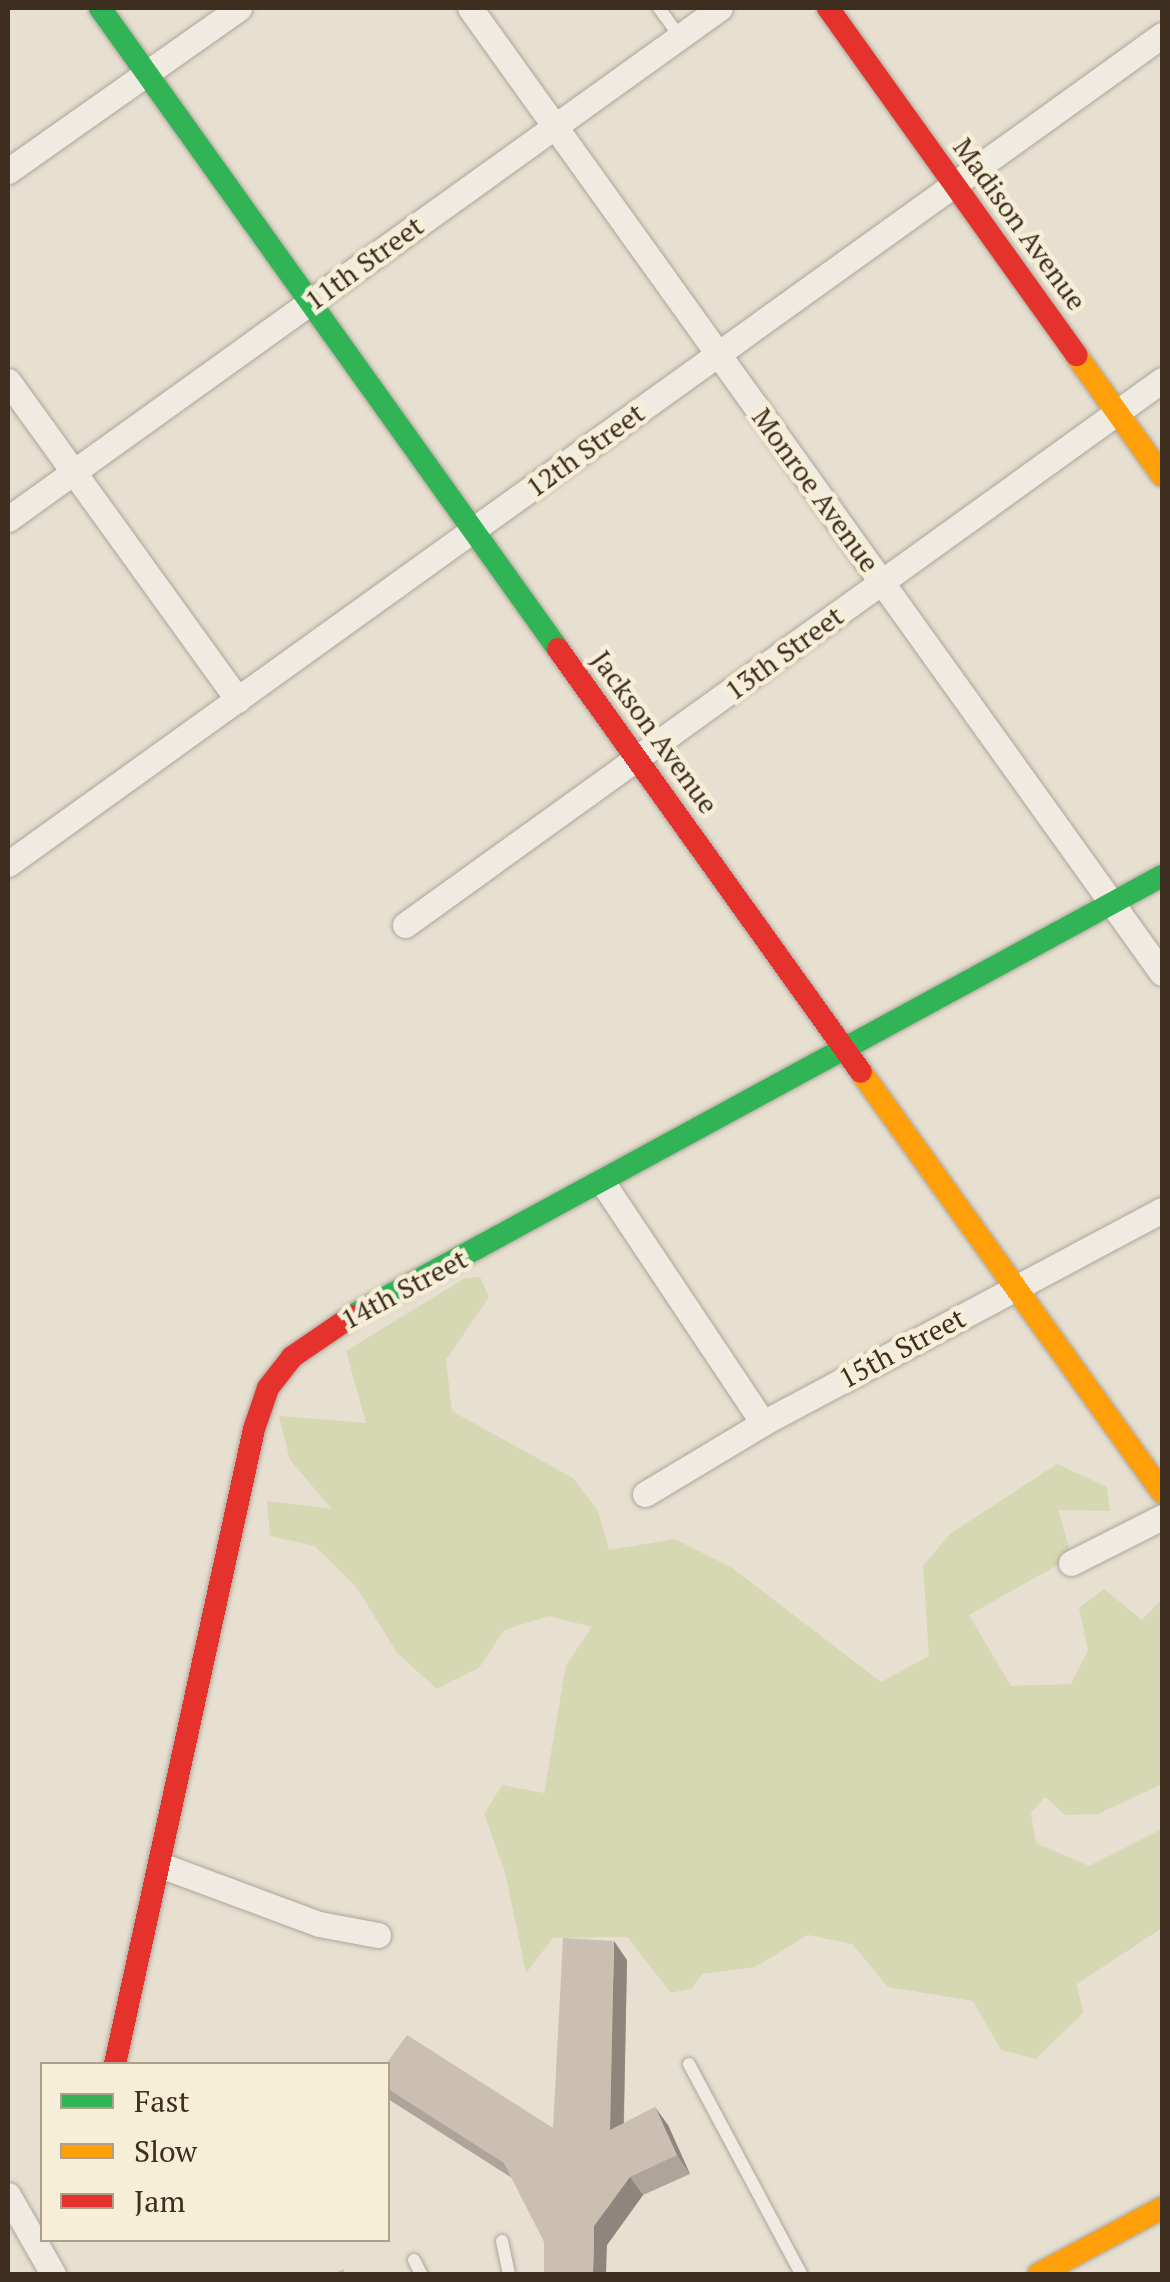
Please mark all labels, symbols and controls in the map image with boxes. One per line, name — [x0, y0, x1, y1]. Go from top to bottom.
street label: Madison Avenue — [946, 131, 1094, 317]
street label: 11th Street — [298, 209, 430, 317]
street label: 12th Street — [519, 396, 651, 504]
street label: Monroe Avenue — [745, 401, 887, 579]
street label: 13th Street — [718, 599, 850, 707]
street label: Jackson Avenue — [584, 644, 726, 820]
street label: 14th Street — [335, 1242, 473, 1336]
street label: 15th Street — [833, 1301, 971, 1395]
legend — [40, 2062, 390, 2242]
text: Fast — [134, 2081, 190, 2121]
text: Slow — [134, 2131, 197, 2171]
text: Jam — [134, 2181, 185, 2221]

